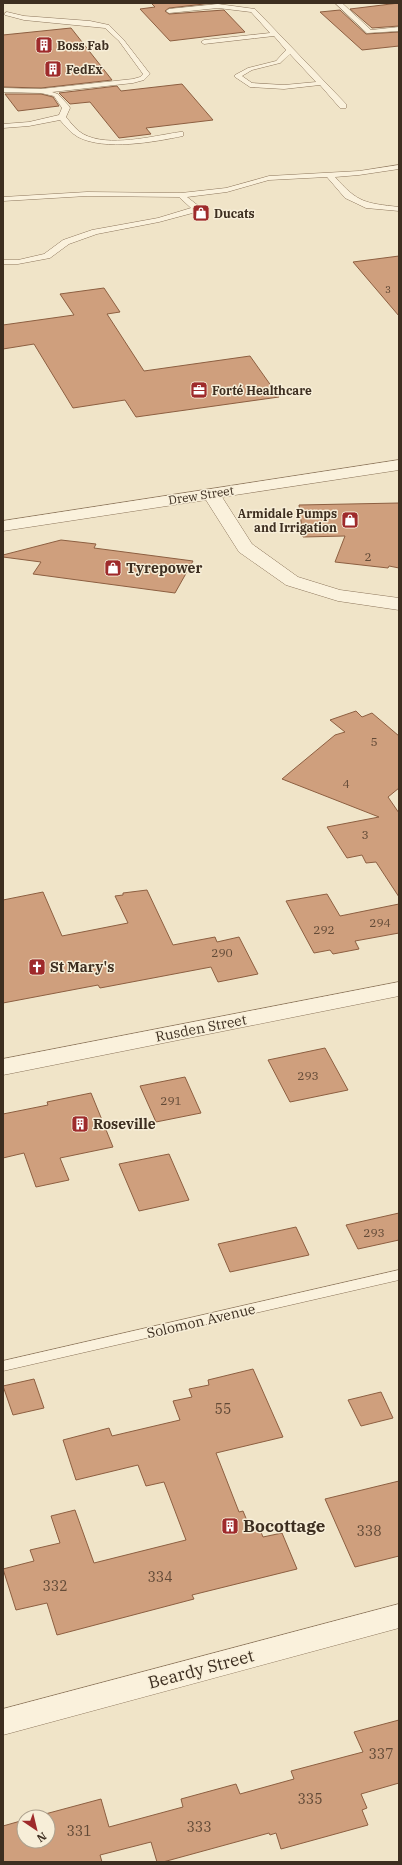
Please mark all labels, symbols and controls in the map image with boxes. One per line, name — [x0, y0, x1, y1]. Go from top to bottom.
building icon: Boss Fab — [34, 35, 54, 55]
place label: Boss Fab — [57, 38, 109, 53]
building icon: FedEx — [43, 59, 63, 79]
place label: FedEx — [66, 62, 102, 77]
shop icon: Ducats — [191, 203, 211, 223]
place label: Ducats — [214, 206, 255, 221]
house number: 3 — [385, 283, 391, 296]
office icon: Forté Healthcare — [189, 380, 209, 400]
place label: Forté Healthcare — [212, 383, 312, 398]
street label: Drew Street — [167, 482, 235, 508]
place label: Armidale Pumps and Irrigation — [238, 506, 337, 535]
shop icon: Armidale Pumps and Irrigation — [340, 510, 360, 530]
house number: 2 — [364, 549, 372, 564]
shop icon: Tyrepower — [103, 558, 123, 578]
place label: Tyrepower — [126, 559, 202, 577]
house number: 5 — [370, 734, 378, 749]
house number: 4 — [342, 776, 350, 791]
house number: 3 — [361, 827, 369, 842]
house number: 294 — [369, 915, 391, 930]
house number: 292 — [313, 922, 335, 937]
house number: 290 — [211, 945, 233, 960]
church icon: St Mary's — [27, 957, 47, 977]
place label: St Mary's — [50, 958, 114, 976]
street label: Rusden Street — [154, 1010, 248, 1046]
house number: 293 — [297, 1068, 319, 1083]
house number: 291 — [160, 1093, 182, 1108]
building icon: Roseville — [70, 1114, 90, 1134]
place label: Roseville — [93, 1115, 156, 1133]
house number: 293 — [363, 1225, 385, 1240]
street label: Solomon Avenue — [145, 1300, 257, 1342]
house number: 55 — [215, 1400, 231, 1418]
place label: Bocottage — [243, 1515, 325, 1537]
building icon: Bocottage — [220, 1516, 240, 1536]
house number: 338 — [356, 1522, 382, 1540]
house number: 334 — [147, 1568, 173, 1586]
house number: 332 — [42, 1577, 68, 1595]
street label: Beardy Street — [146, 1644, 256, 1694]
house number: 337 — [368, 1745, 394, 1763]
house number: 335 — [297, 1790, 323, 1808]
north arrow — [16, 1809, 56, 1849]
house number: 333 — [186, 1818, 212, 1836]
house number: 331 — [66, 1822, 92, 1840]
text: N — [34, 1829, 49, 1846]

